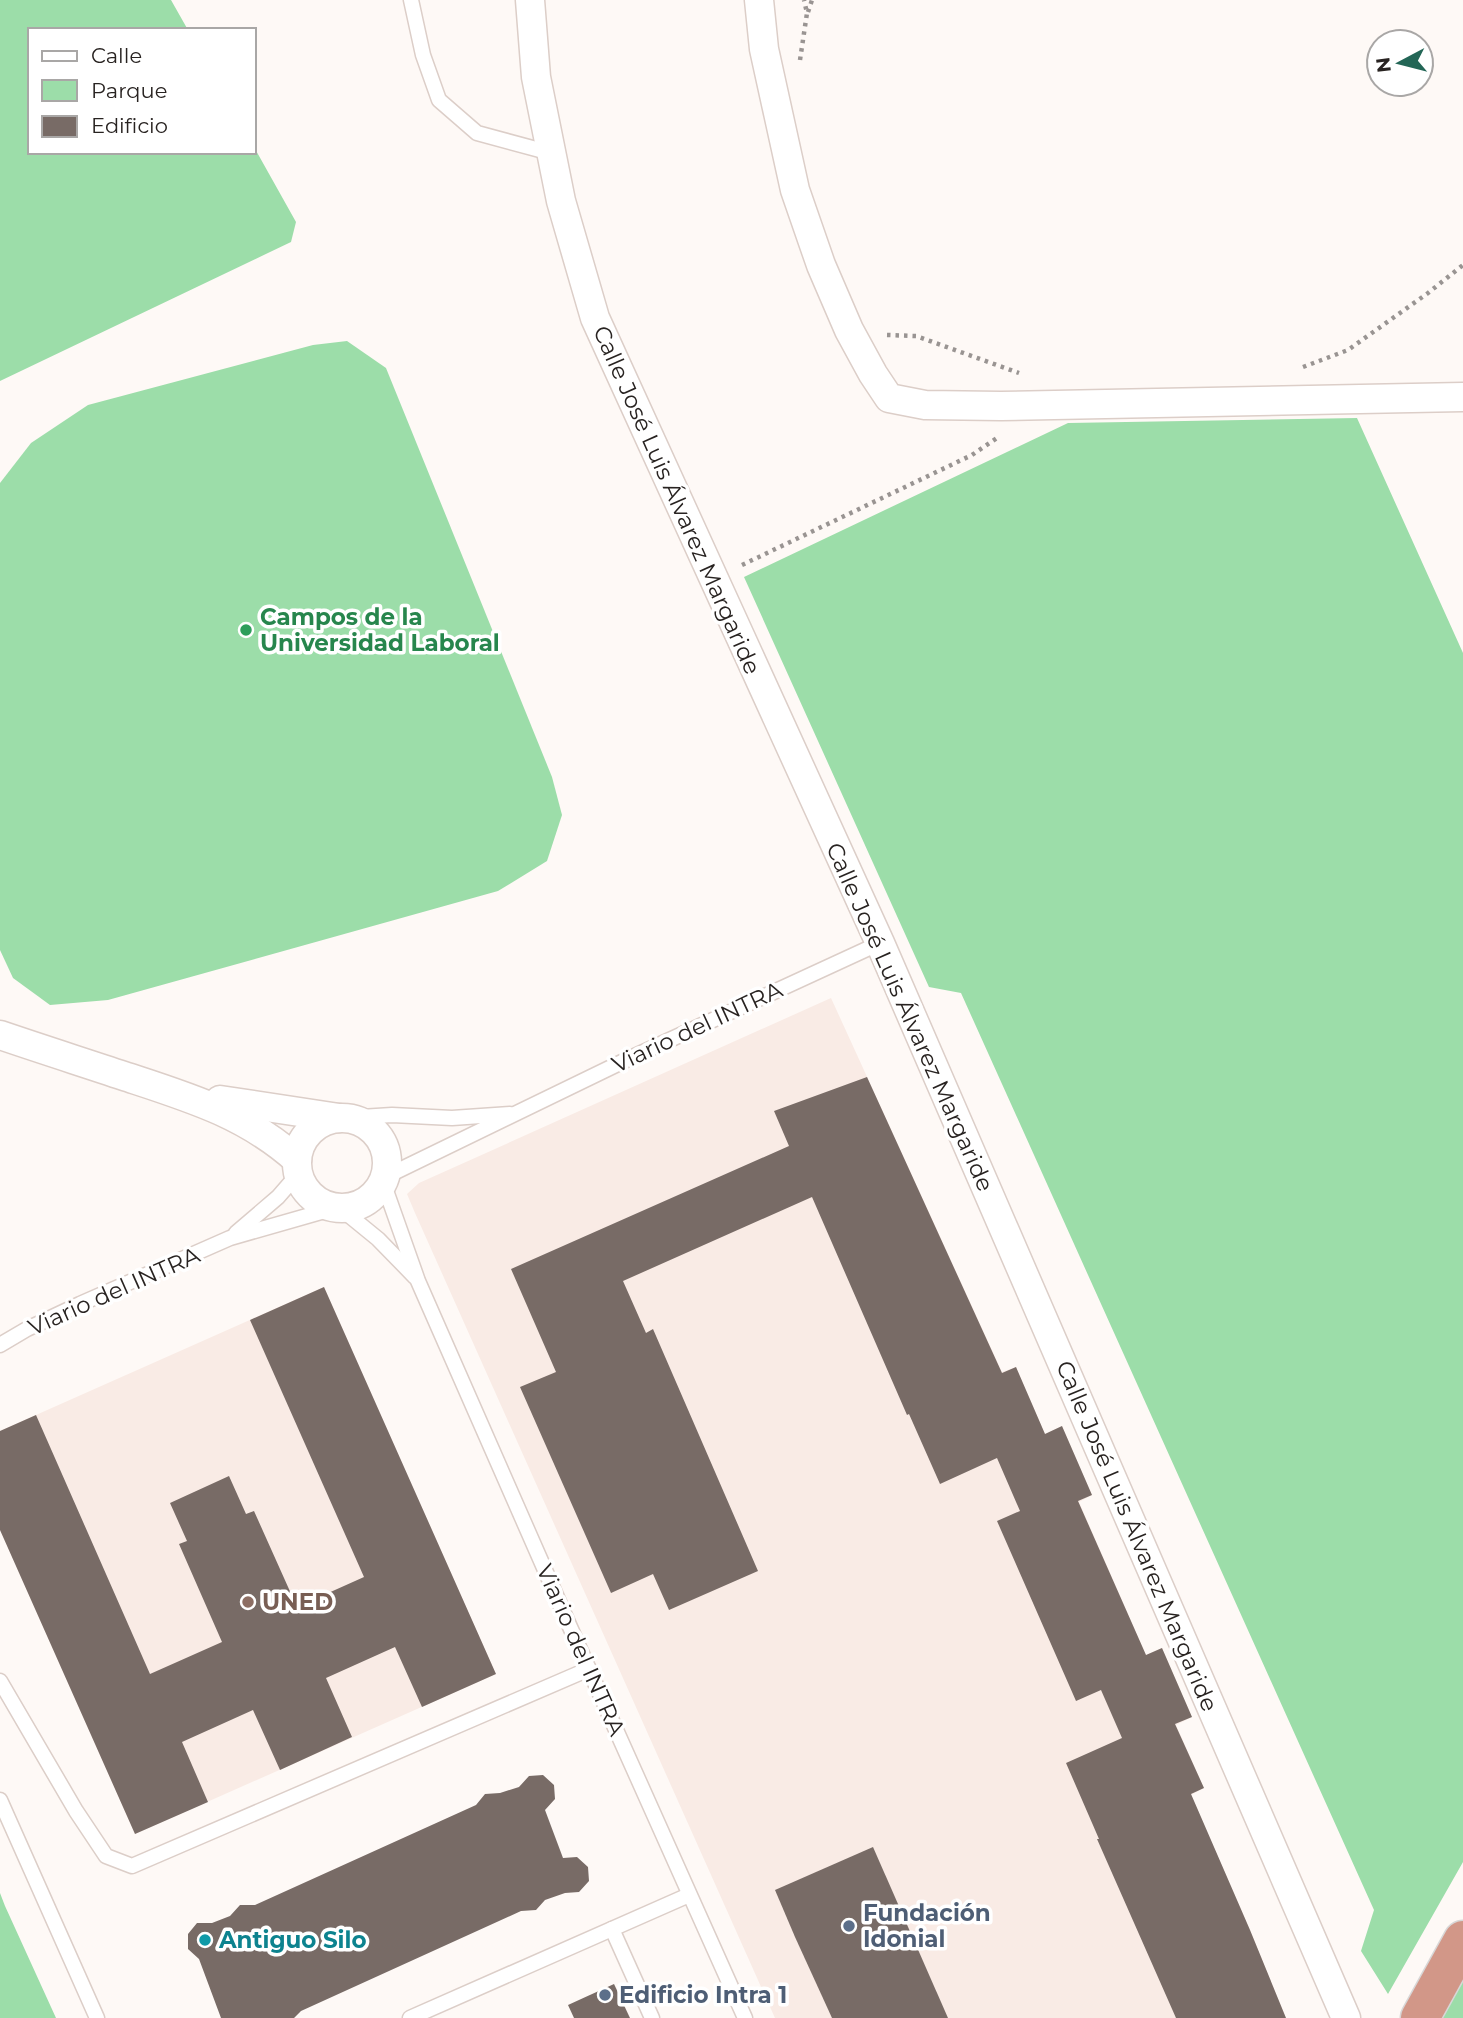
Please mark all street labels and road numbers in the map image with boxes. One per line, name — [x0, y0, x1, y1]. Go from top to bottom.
street label: Calle José Luis Álvarez Margaride — [587, 321, 767, 679]
street label: Calle José Luis Álvarez Margaride — [820, 838, 1000, 1196]
street label: Viario del INTRA — [607, 975, 787, 1079]
street label: Viario del INTRA — [24, 1240, 205, 1341]
street label: Calle José Luis Álvarez Margaride — [1050, 1356, 1224, 1716]
street label: Viario del INTRA — [531, 1560, 632, 1741]

